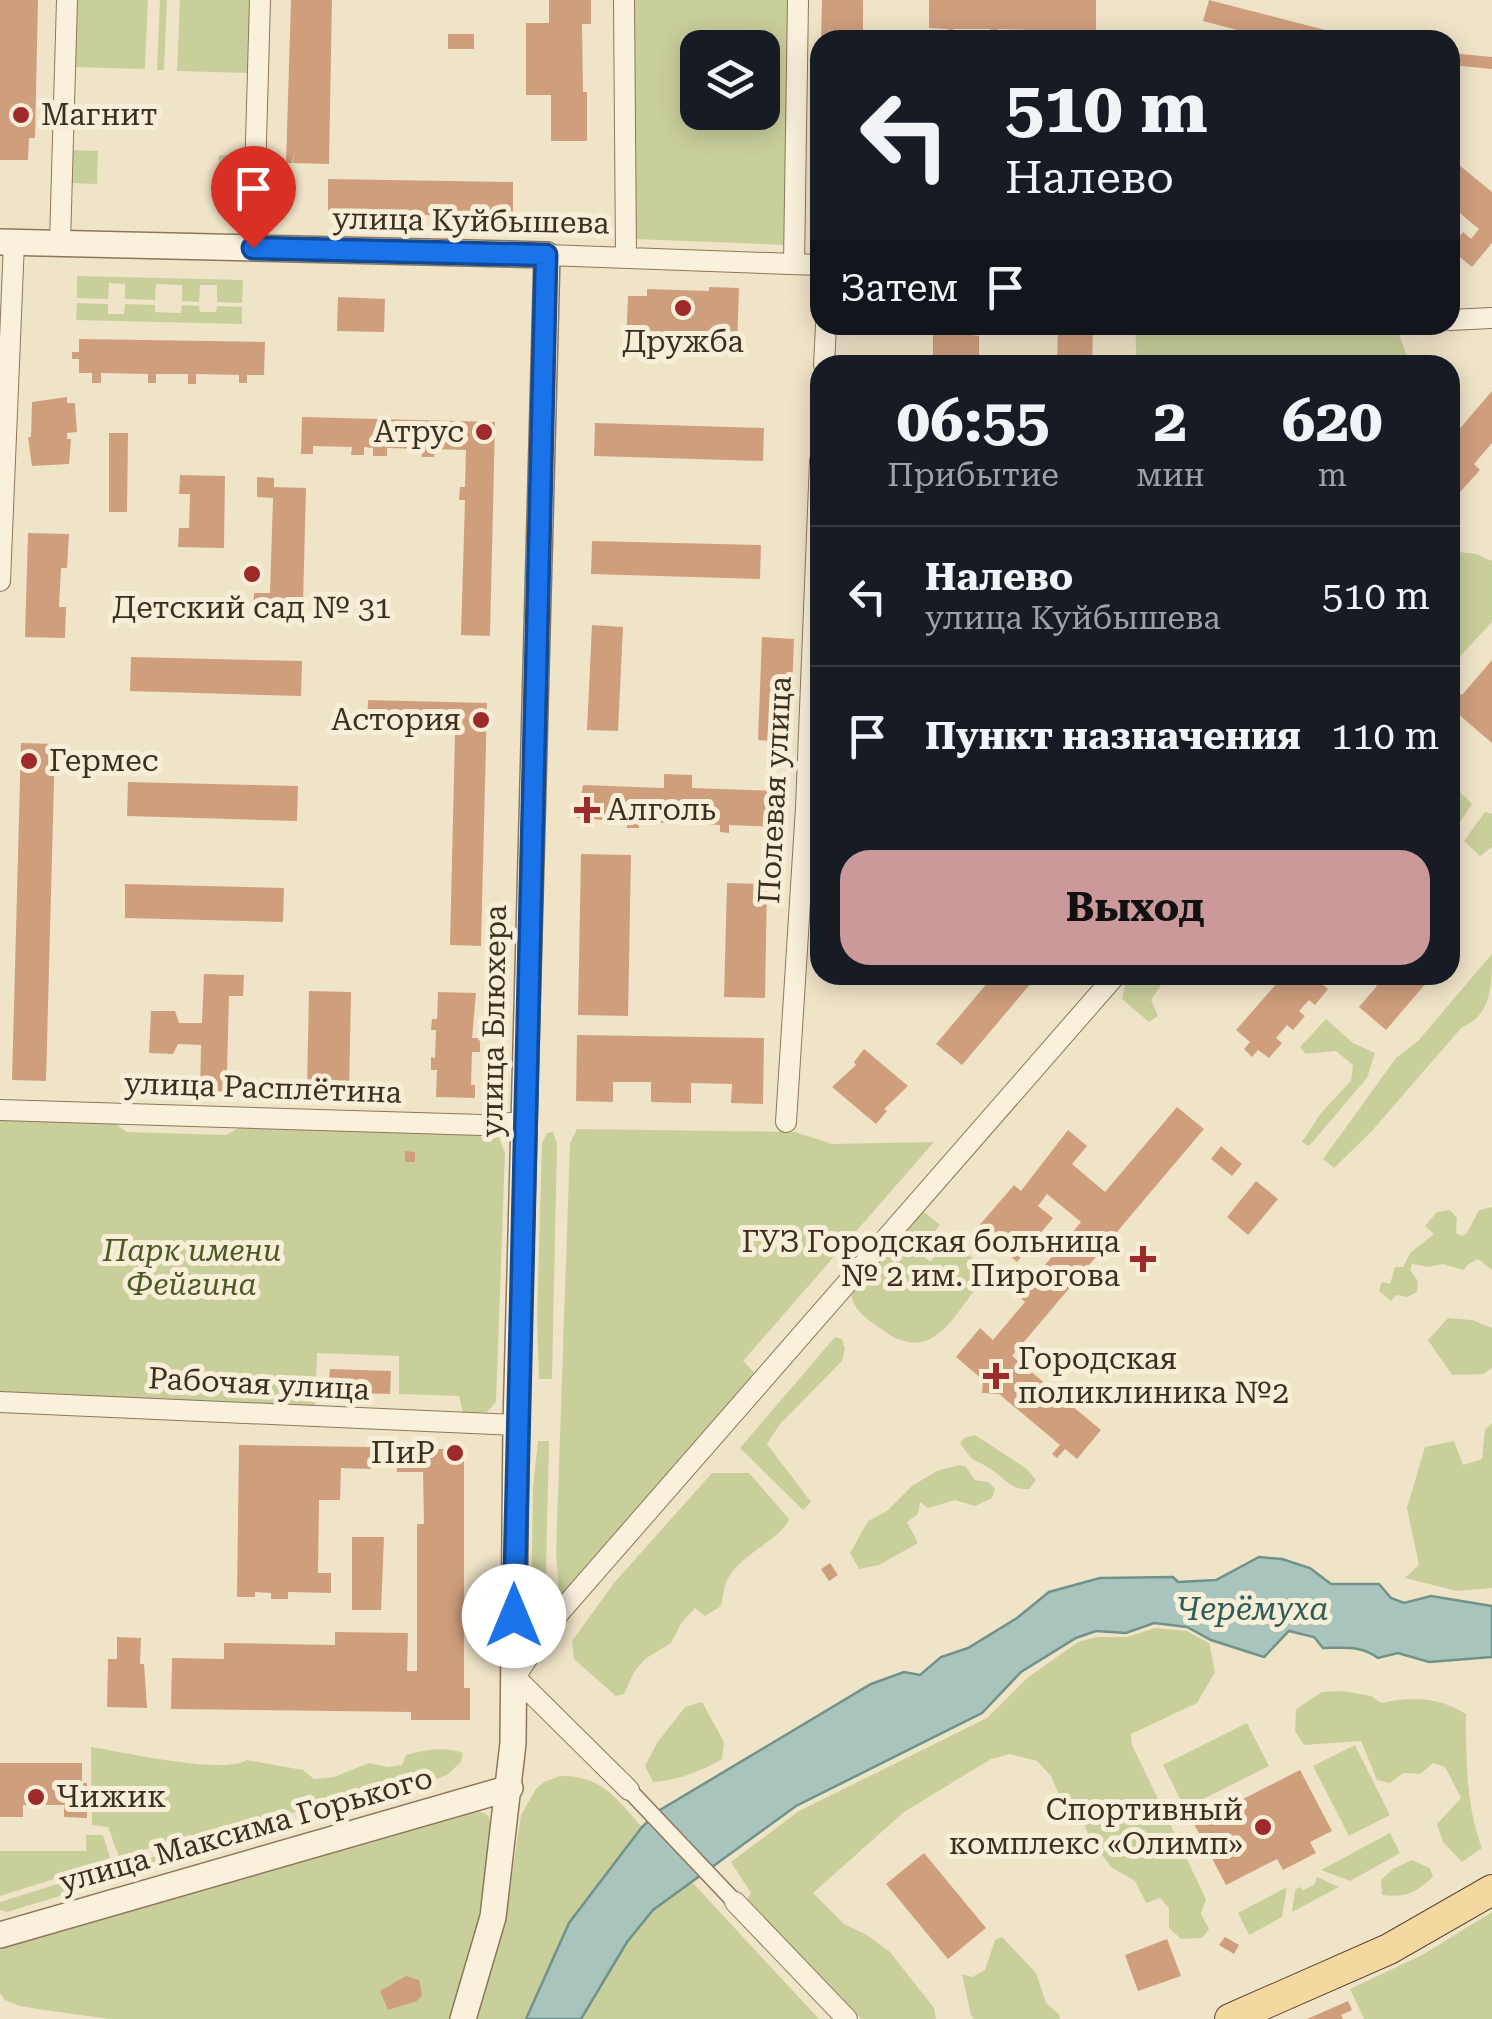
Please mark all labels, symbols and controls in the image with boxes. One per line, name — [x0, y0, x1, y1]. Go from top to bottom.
map controls — [680, 30, 780, 130]
button: layers — [680, 30, 780, 130]
text: 510 m — [1005, 67, 1208, 149]
icon: left — [840, 70, 970, 200]
place label: Магнит — [41, 97, 157, 132]
marker: Магнит — [10, 104, 32, 126]
pin — [211, 146, 296, 249]
text: Налево — [1005, 151, 1174, 204]
icon: arrive — [226, 161, 281, 216]
street label: улица Куйбышева — [332, 201, 610, 240]
icon: arrive — [978, 260, 1033, 315]
text: Затем — [840, 266, 958, 310]
marker: Дружба — [672, 297, 694, 319]
place label: Дружба — [622, 324, 744, 359]
text: 06:55 — [897, 385, 1050, 456]
text: 2 — [1154, 385, 1187, 456]
text: 620 — [1282, 385, 1383, 456]
place label: Атрус — [374, 414, 464, 449]
marker: Атрус — [473, 421, 495, 443]
text: Прибытие — [887, 456, 1059, 494]
text: мин — [1136, 456, 1204, 494]
text: m — [1318, 456, 1347, 494]
text: Налево — [925, 555, 1073, 599]
marker: Детский сад № 31 — [241, 563, 263, 585]
icon: left — [840, 569, 895, 624]
text: 510 m — [1322, 574, 1430, 618]
place label: Детский сад № 31 — [112, 590, 392, 625]
text: улица Куйбышева — [925, 599, 1221, 637]
street label: Полевая улица — [751, 675, 798, 905]
place label: Астория — [331, 702, 461, 737]
marker: Астория — [470, 709, 492, 731]
icon: arrive — [840, 709, 895, 764]
text: Пункт назначения — [925, 714, 1301, 758]
text: 110 m — [1331, 714, 1439, 758]
place label: Гермес — [49, 743, 159, 778]
marker: Гермес — [18, 750, 40, 772]
place label: Алголь — [607, 792, 716, 827]
marker: Алголь — [576, 799, 598, 821]
button: Выход — [840, 850, 1430, 965]
street label: улица Блюхера — [474, 904, 513, 1138]
street label: улица Расплётина — [123, 1065, 403, 1110]
place label: ГУЗ Городская больница № 2 им. Пирогова — [742, 1224, 1120, 1293]
park label: Парк имени Фейгина — [102, 1233, 281, 1302]
marker: ГУЗ Городская больница № 2 им. Пирогова — [1130, 1246, 1156, 1272]
place label: Городская поликлиника №2 — [1018, 1341, 1289, 1410]
street label: Рабочая улица — [147, 1360, 371, 1407]
marker: Городская поликлиника №2 — [983, 1363, 1009, 1389]
place label: ПиР — [371, 1435, 435, 1470]
marker: ПиР — [444, 1442, 466, 1464]
position arrow — [462, 1564, 566, 1668]
water label: Черёмуха — [1175, 1590, 1329, 1628]
street label: улица Максима Горького — [55, 1759, 436, 1900]
place label: Чижик — [56, 1779, 166, 1814]
marker: Чижик — [25, 1786, 47, 1808]
place label: Спортивный комплекс «Олимп» — [949, 1792, 1243, 1861]
marker: Спортивный комплекс «Олимп» — [1252, 1816, 1274, 1838]

